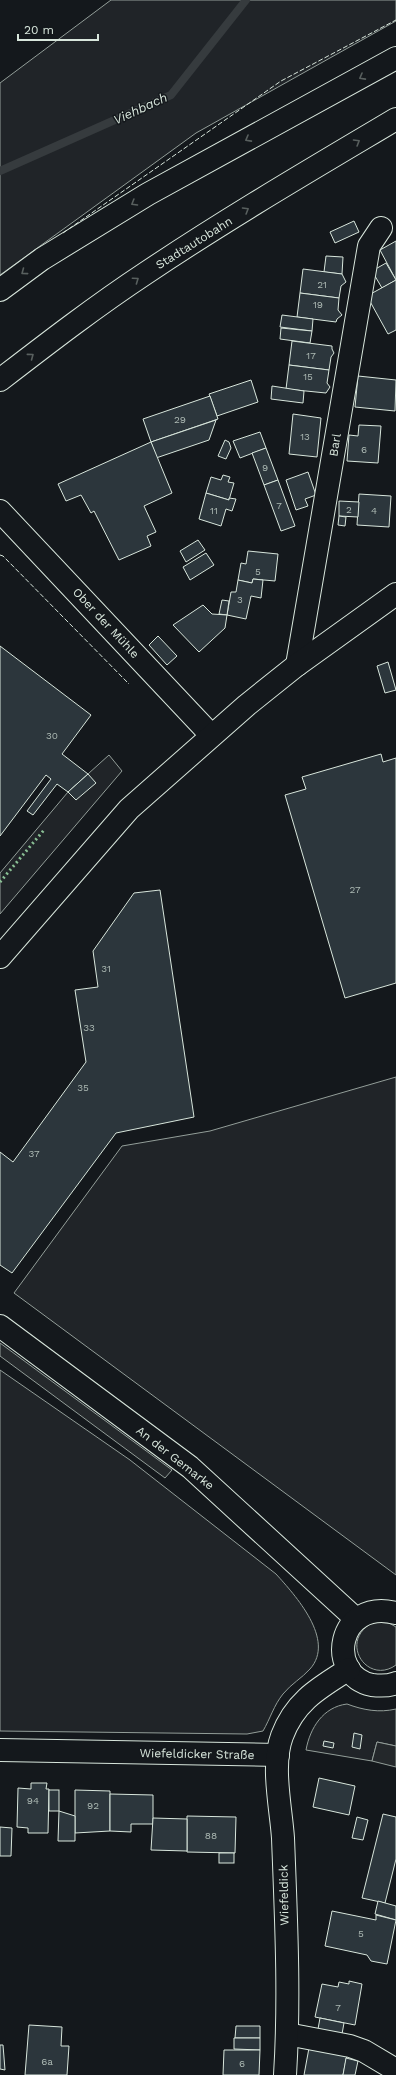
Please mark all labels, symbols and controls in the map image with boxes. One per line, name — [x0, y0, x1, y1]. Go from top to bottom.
scale bar — [18, 16, 98, 42]
text: 20 m — [24, 23, 54, 37]
one-way arrow — [359, 72, 366, 79]
water label: Viehbach — [111, 89, 170, 127]
one-way arrow — [245, 135, 252, 142]
one-way arrow — [353, 140, 360, 147]
one-way arrow — [131, 198, 138, 205]
one-way arrow — [242, 207, 249, 214]
street label: Stadtautobahn — [153, 214, 235, 272]
one-way arrow — [22, 267, 29, 274]
one-way arrow — [132, 277, 139, 285]
house number: 21 — [317, 279, 327, 290]
house number: 19 — [313, 299, 323, 310]
house number: 17 — [306, 350, 316, 361]
one-way arrow — [27, 353, 34, 361]
house number: 15 — [303, 371, 313, 382]
house number: 29 — [174, 414, 186, 425]
house number: 13 — [300, 431, 310, 442]
street label: Barl — [326, 432, 344, 458]
house number: 6 — [361, 444, 367, 455]
house number: 9 — [262, 462, 268, 473]
house number: 7 — [276, 500, 282, 511]
house number: 2 — [346, 504, 352, 515]
house number: 11 — [210, 505, 218, 516]
house number: 4 — [371, 505, 377, 516]
house number: 5 — [255, 566, 261, 577]
street label: Ober der Mühle — [70, 585, 142, 661]
house number: 3 — [237, 594, 243, 605]
house number: 30 — [46, 730, 58, 741]
house number: 27 — [349, 884, 361, 895]
house number: 31 — [101, 963, 111, 974]
house number: 33 — [83, 1022, 95, 1033]
house number: 35 — [77, 1082, 89, 1093]
house number: 37 — [28, 1148, 40, 1159]
street label: An der Gemarke — [133, 1423, 217, 1493]
street label: Wiefeldicker Straße — [139, 1746, 255, 1762]
house number: 94 — [27, 1795, 39, 1806]
house number: 92 — [87, 1800, 99, 1811]
house number: 88 — [205, 1830, 217, 1841]
street label: Wiefeldick — [276, 1864, 292, 1926]
house number: 5 — [358, 1928, 364, 1939]
house number: 7 — [335, 2002, 341, 2013]
house number: 6a — [41, 2056, 53, 2067]
house number: 6 — [239, 2058, 245, 2069]

